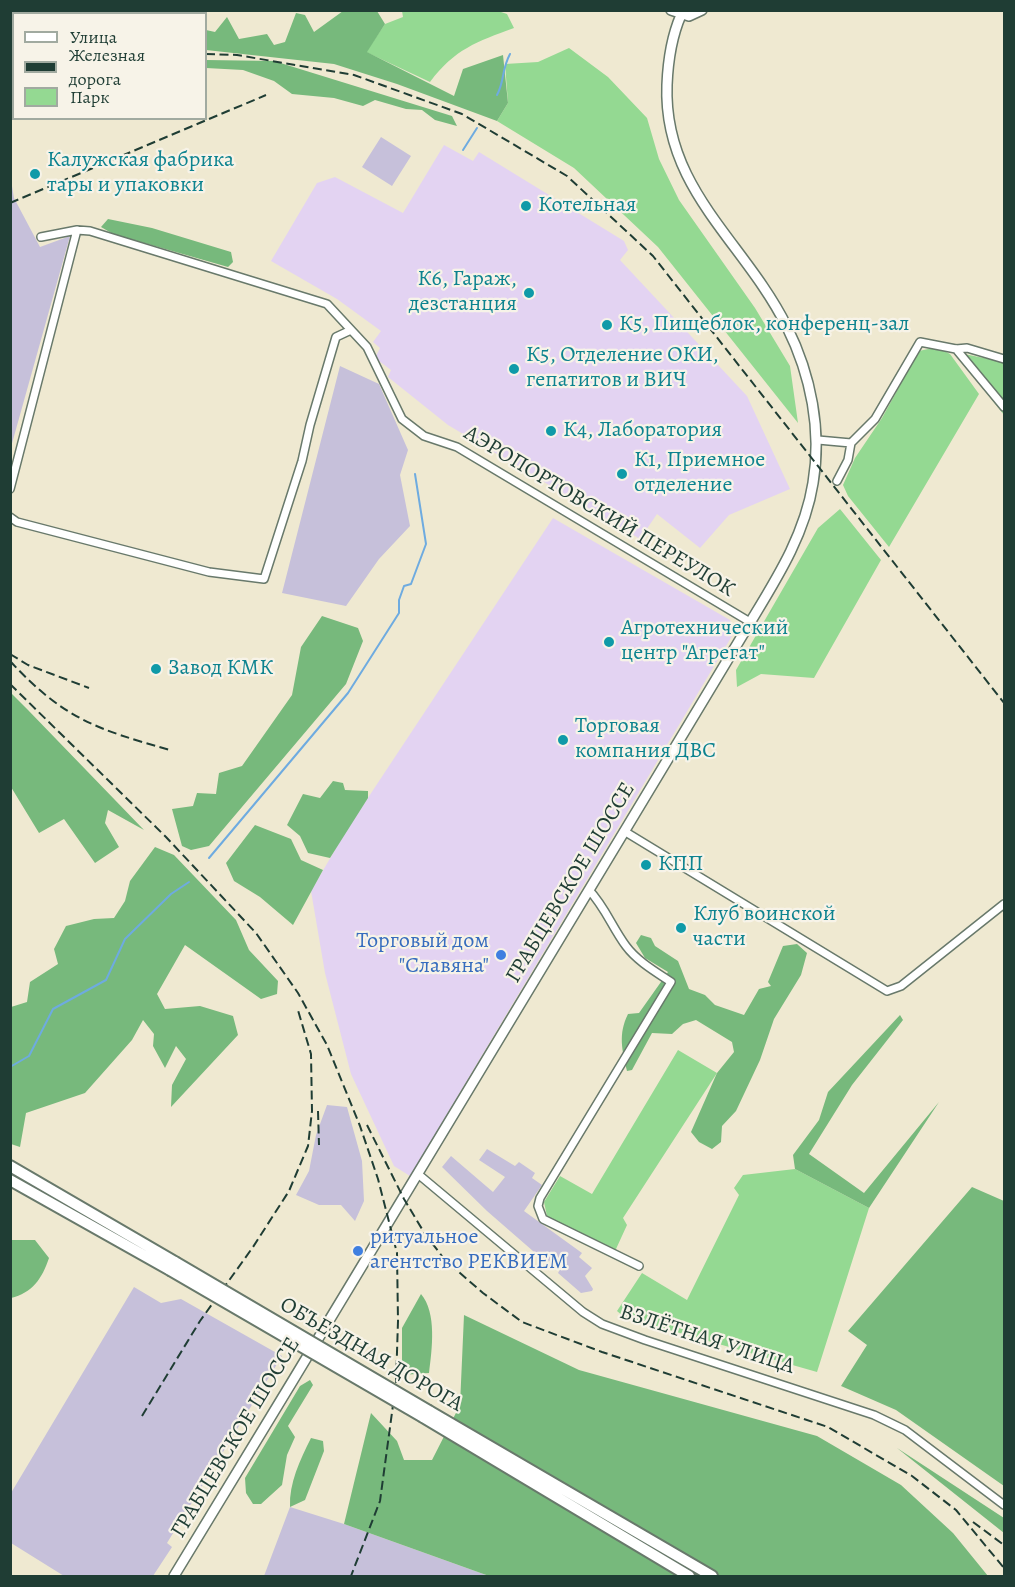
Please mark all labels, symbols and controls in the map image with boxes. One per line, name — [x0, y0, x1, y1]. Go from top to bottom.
legend — [12, 12, 207, 120]
text: Улица — [70, 25, 117, 49]
text: Железная дорога — [69, 43, 145, 91]
text: Парк — [70, 85, 110, 109]
place label: Калужская фабрика тары и упаковки — [47, 148, 234, 200]
marker: Калужская фабрика тары и упаковки — [28, 167, 42, 181]
place label: Котельная — [538, 193, 636, 219]
marker: Котельная — [519, 199, 533, 213]
place label: К6, Гараж, дезстанция — [409, 267, 517, 318]
marker: К6, Гараж, дезстанция — [522, 286, 536, 300]
place label: К5, Пищеблок, конференц-зал — [619, 312, 909, 338]
marker: К5, Пищеблок, конференц-зал — [600, 318, 614, 332]
place label: К5, Отделение ОКИ, гепатитов и ВИЧ — [526, 343, 719, 394]
marker: К5, Отделение ОКИ, гепатитов и ВИЧ — [507, 362, 521, 376]
place label: К4, Лаборатория — [563, 418, 722, 444]
street label: АЭРОПОРТОВСКИЙ ПЕРЕУЛОК — [459, 421, 739, 603]
marker: К4, Лаборатория — [544, 424, 558, 438]
place label: К1, Приемное отделение — [634, 448, 765, 500]
marker: К1, Приемное отделение — [615, 467, 629, 481]
place label: Агротехнический центр "Агрегат" — [621, 616, 788, 668]
marker: Агротехнический центр "Агрегат" — [602, 635, 616, 649]
place label: Завод КМК — [168, 656, 273, 682]
marker: Завод КМК — [149, 662, 163, 676]
place label: Торговая компания ДВС — [575, 714, 716, 766]
marker: Торговая компания ДВС — [556, 733, 570, 747]
street label: ГРАБЦЕВСКОЕ ШОССЕ — [501, 778, 641, 988]
place label: КПП — [658, 852, 703, 878]
marker: КПП — [639, 858, 653, 872]
place label: Клуб воинской части — [693, 902, 836, 954]
marker: Клуб воинской части — [674, 921, 688, 935]
place label: Торговый дом "Славяна" — [356, 929, 489, 980]
marker: Торговый дом "Славяна" — [494, 948, 508, 962]
place label: ритуальное агентство РЕКВИЕМ — [370, 1225, 568, 1276]
marker: ритуальное агентство РЕКВИЕМ — [351, 1244, 365, 1258]
street label: ОБЪЕЗДНАЯ ДОРОГА — [275, 1292, 467, 1418]
street label: ВЗЛЁТНАЯ УЛИЦА — [616, 1299, 798, 1381]
street label: ГРАБЦЕВСКОЕ ШОССЕ — [166, 1333, 306, 1543]

